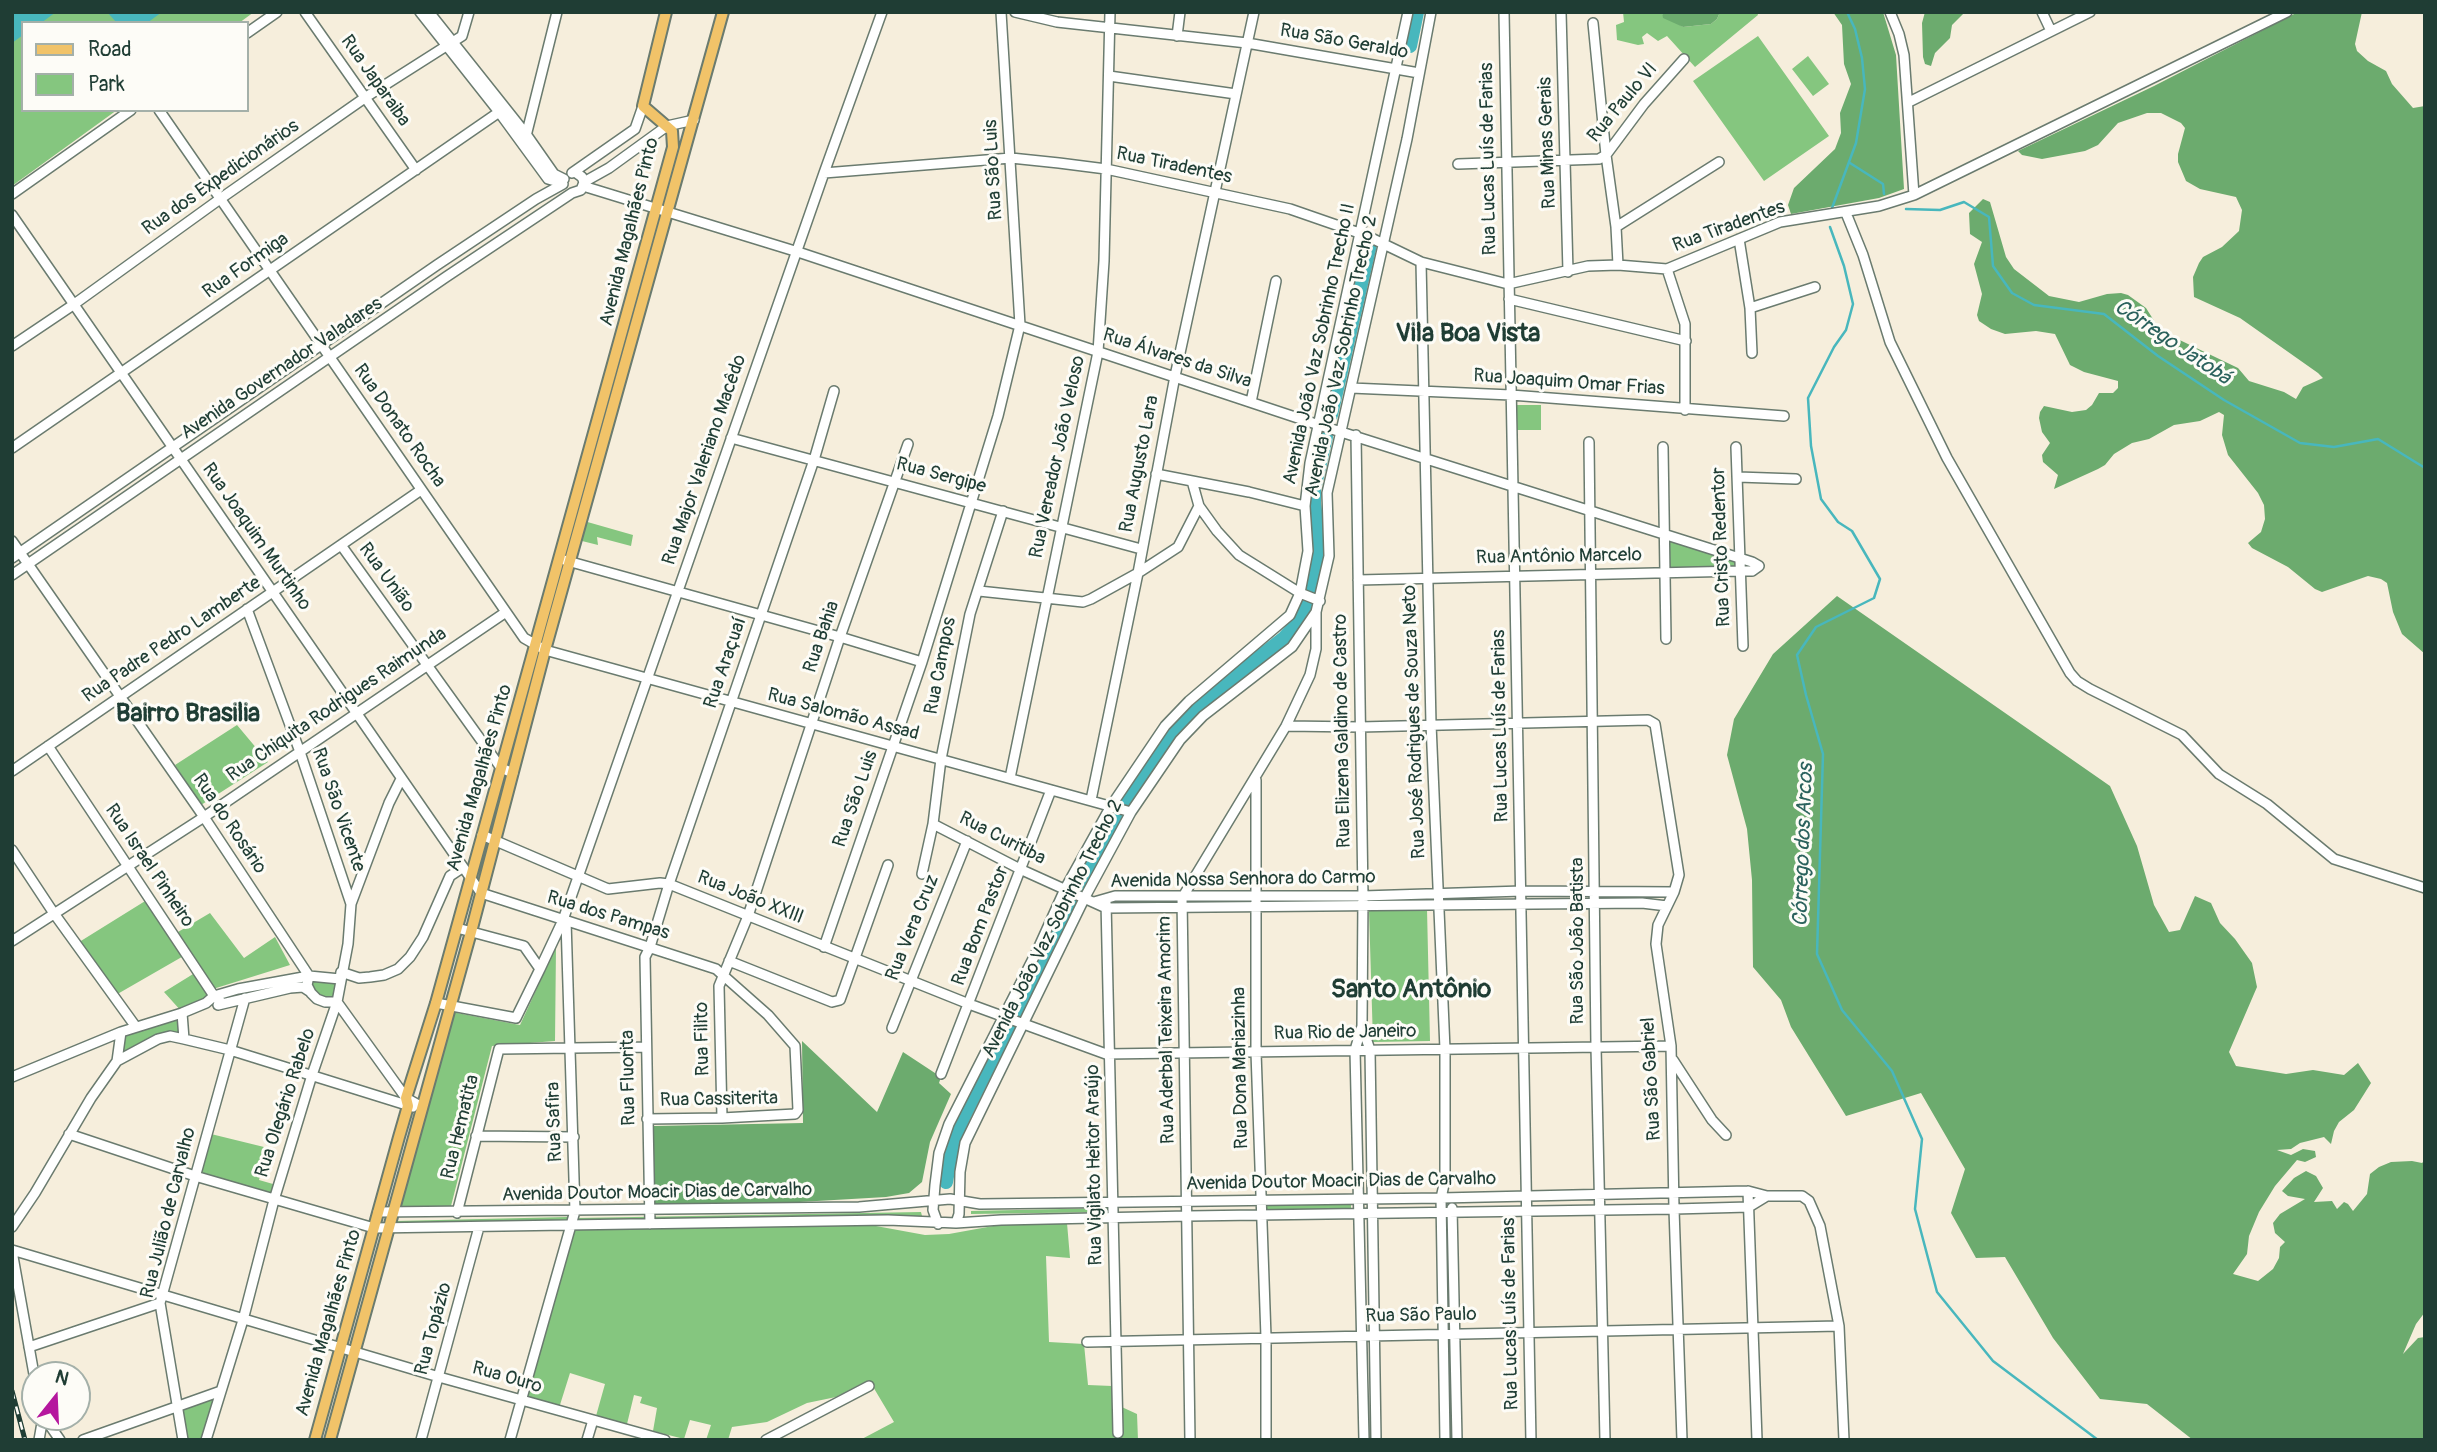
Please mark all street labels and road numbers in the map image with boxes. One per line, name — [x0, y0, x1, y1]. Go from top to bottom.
street label: Rua São Geraldo — [1278, 19, 1410, 65]
street label: Rua Japaraiba — [335, 31, 415, 131]
street label: Rua Paulo VI — [1583, 59, 1663, 147]
street label: Rua Lucas Luís de Farias — [1476, 62, 1502, 256]
street label: Rua Minas Gerais — [1534, 77, 1562, 209]
street label: Rua dos Expedicionários — [138, 115, 304, 241]
street label: Rua São Luis — [980, 119, 1008, 221]
street label: Avenida Magalhães Pinto — [596, 135, 664, 329]
street label: Rua Tiradentes — [1114, 143, 1234, 189]
street label: Rua Tiradentes — [1670, 196, 1788, 258]
street label: Avenida João Vaz Sobrinho Trecho II — [1279, 201, 1361, 487]
street label: Avenida João Vaz Sobrinho Trecho 2 — [1301, 213, 1383, 499]
street label: Rua Formiga — [199, 228, 293, 304]
street label: Avenida Governador Valadares — [177, 293, 387, 445]
street label: Rua Álvares da Silva — [1100, 324, 1254, 394]
street label: Rua Major Valeriano Macêdo — [658, 352, 752, 568]
street label: Rua Vereador João Veloso — [1025, 354, 1091, 560]
street label: Rua Donato Rocha — [348, 360, 450, 492]
street label: Rua Joaquim Omar Frias — [1473, 365, 1665, 401]
street label: Rua Augusto Lara — [1116, 393, 1164, 535]
street label: Rua Sergipe — [894, 453, 988, 499]
street label: Rua Joaquim Murtinho — [197, 459, 315, 615]
street label: Rua Cristo Redentor — [1708, 467, 1736, 627]
street label: Rua União — [353, 539, 419, 617]
street label: Rua Antônio Marcelo — [1476, 544, 1642, 570]
street label: Rua Padre Pedro Lamberte — [79, 572, 265, 708]
street label: Rua José Rodrigues de Souza Neto — [1399, 585, 1431, 859]
street label: Rua Bahia — [799, 598, 845, 676]
street label: Rua Araçuaí — [700, 614, 752, 712]
street label: Rua Elizena Galdino de Castro — [1330, 614, 1356, 848]
street label: Rua Campos — [920, 615, 962, 717]
street label: Rua Chiquita Rodrigues Raimunda — [223, 623, 451, 787]
street label: Rua Lucas Luís de Farias — [1488, 629, 1514, 823]
street label: Avenida Magalhães Pinto — [442, 682, 518, 874]
street label: Rua Salomão Assad — [765, 684, 921, 746]
street label: Rua São Vicente — [306, 745, 370, 875]
street label: Rua São Luis — [829, 748, 883, 850]
street label: Rua do Rosário — [187, 770, 271, 878]
street label: Avenida João Vaz Sobrinho Trecho 2 — [978, 796, 1128, 1062]
street label: Rua Israel Pinheiro — [99, 800, 199, 932]
street label: Rua Curitiba — [955, 807, 1049, 871]
street label: Rua São João Batista — [1567, 857, 1589, 1025]
street label: Rua Bom Pastor — [948, 863, 1014, 989]
street label: Rua João XXlll — [694, 866, 806, 930]
street label: Avenida Nossa Senhora do Carmo — [1110, 866, 1376, 894]
street label: Rua Vera Cruz — [881, 872, 945, 984]
street label: Rua dos Pampas — [544, 887, 672, 945]
street label: Rua Aderbal Teixeira Amorim — [1154, 916, 1180, 1144]
street label: Rua Dona Mariazinha — [1228, 987, 1254, 1149]
street label: Rua Filito — [691, 1002, 715, 1076]
street label: Rua São Gabriel — [1637, 1017, 1667, 1141]
street label: Rua Rio de Janeiro — [1273, 1020, 1417, 1046]
street label: Rua Olegário Rabelo — [251, 1025, 321, 1181]
street label: Rua Fluorita — [617, 1030, 641, 1126]
street label: Rua Vigilato Heitor Araújo — [1082, 1064, 1108, 1266]
street label: Rua Hematita — [437, 1073, 485, 1181]
street label: Rua Safira — [542, 1082, 568, 1162]
street label: Rua Cassiterita — [660, 1088, 778, 1112]
street label: Rua Julião de Carvalho — [137, 1125, 201, 1301]
street label: Avenida Doutor Moacir Dias de Carvalho — [1186, 1168, 1496, 1196]
street label: Avenida Doutor Moacir Dias de Carvalho — [502, 1179, 812, 1207]
street label: Rua Lucas Luís de Farias — [1498, 1217, 1524, 1411]
street label: Avenida Magalhães Pinto — [291, 1227, 367, 1419]
street label: Rua Topázio — [411, 1280, 457, 1378]
street label: Rua São Paulo — [1365, 1304, 1477, 1328]
street label: Rua Ouro — [469, 1357, 545, 1399]

